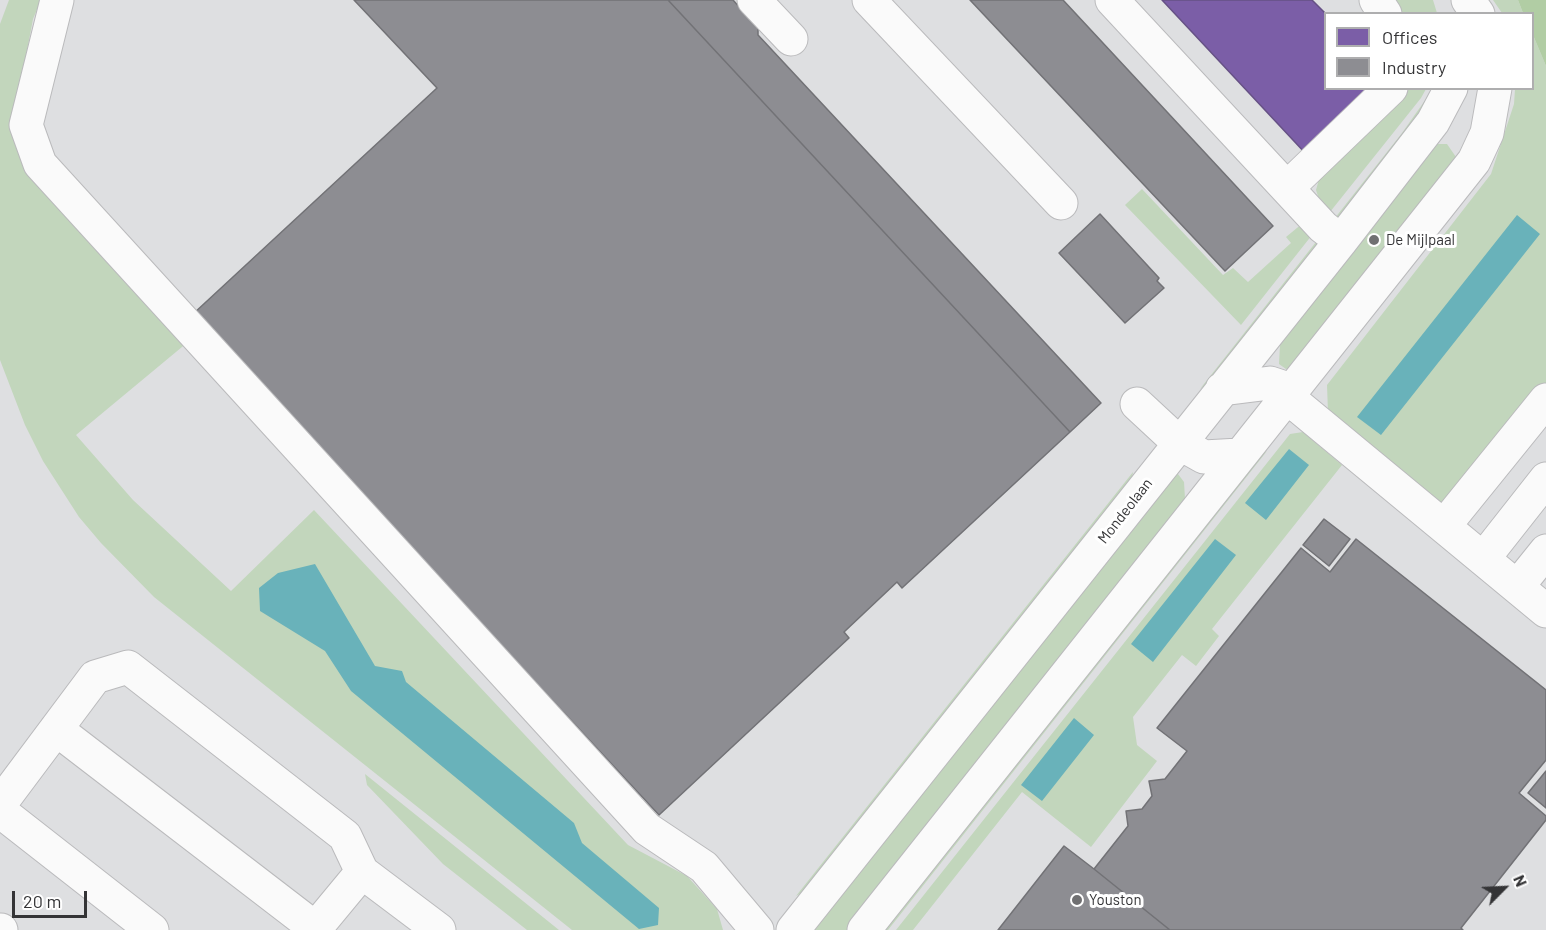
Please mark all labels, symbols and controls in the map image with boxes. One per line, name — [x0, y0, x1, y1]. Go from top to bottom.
legend — [1324, 12, 1534, 90]
text: Offices — [1382, 26, 1438, 48]
text: Industry — [1382, 56, 1446, 78]
place label: De Mijlpaal — [1386, 231, 1455, 249]
marker: De Mijlpaal — [1367, 233, 1381, 247]
street label: Mondeolaan — [1094, 475, 1156, 547]
north arrow — [1474, 858, 1534, 918]
text: N — [1510, 872, 1532, 889]
scale bar — [15, 879, 90, 917]
text: 20 m — [23, 890, 61, 912]
place label: Youston — [1089, 891, 1141, 909]
marker: Youston — [1070, 893, 1084, 907]

